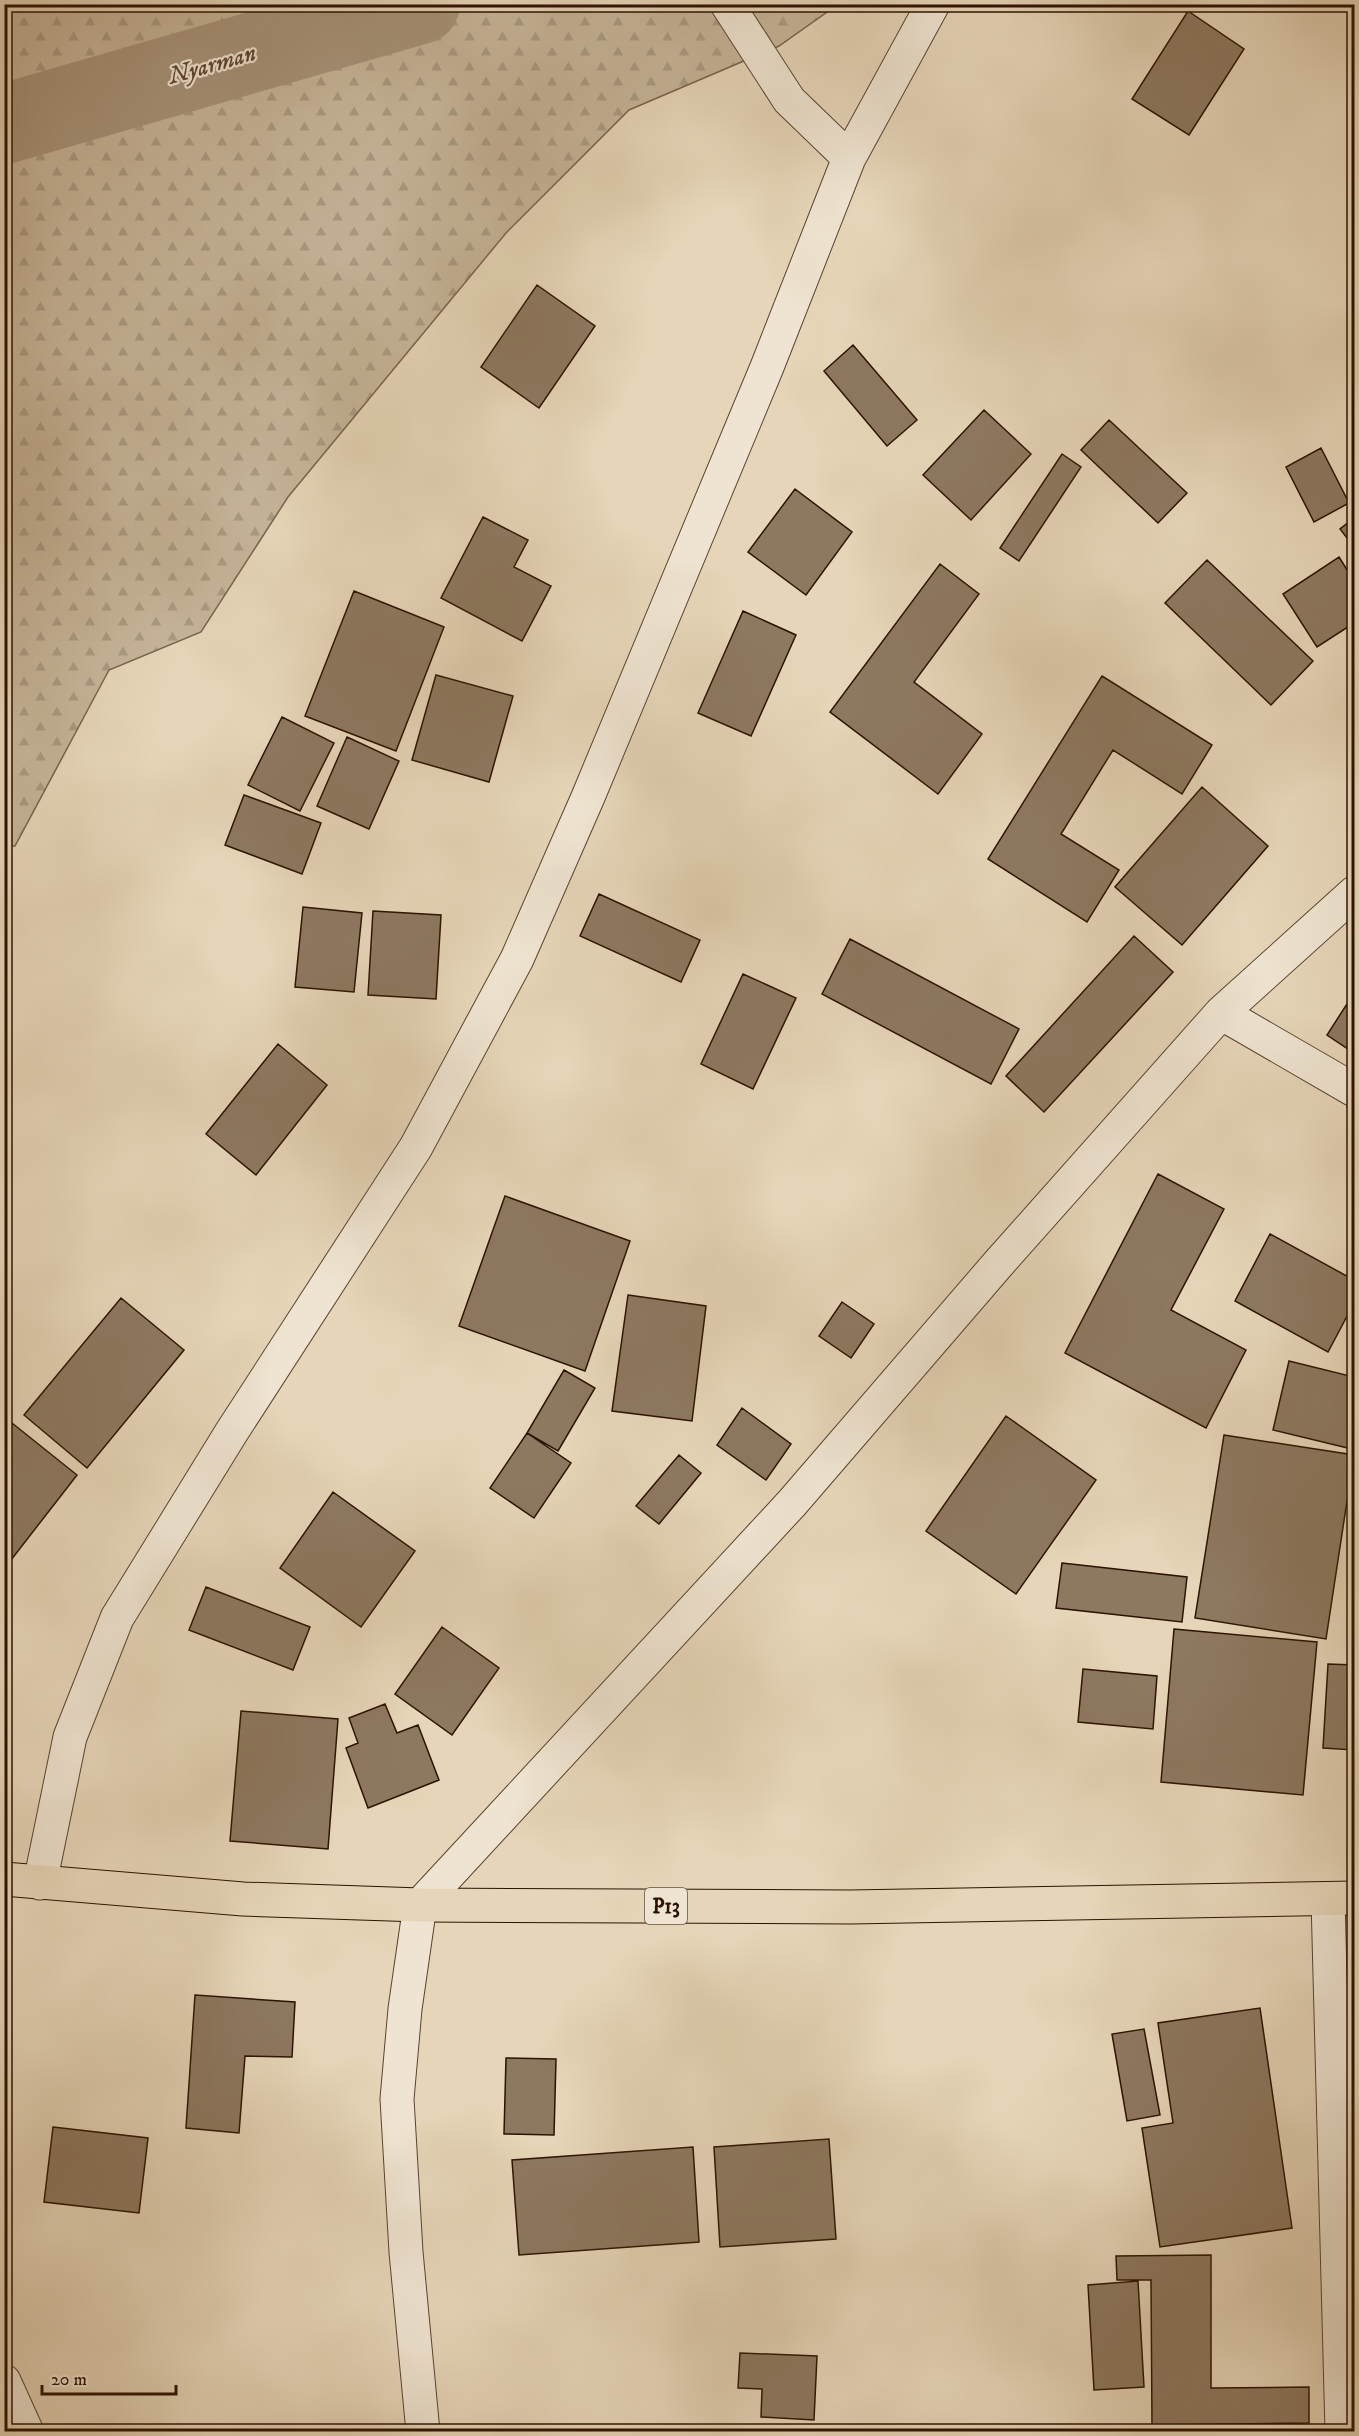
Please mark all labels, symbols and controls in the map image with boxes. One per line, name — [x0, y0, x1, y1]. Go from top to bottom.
water label: Nyarman — [163, 38, 260, 92]
road number: P13 — [645, 1888, 687, 1924]
scale bar — [42, 2358, 176, 2396]
text: 20 m — [51, 2369, 87, 2391]

